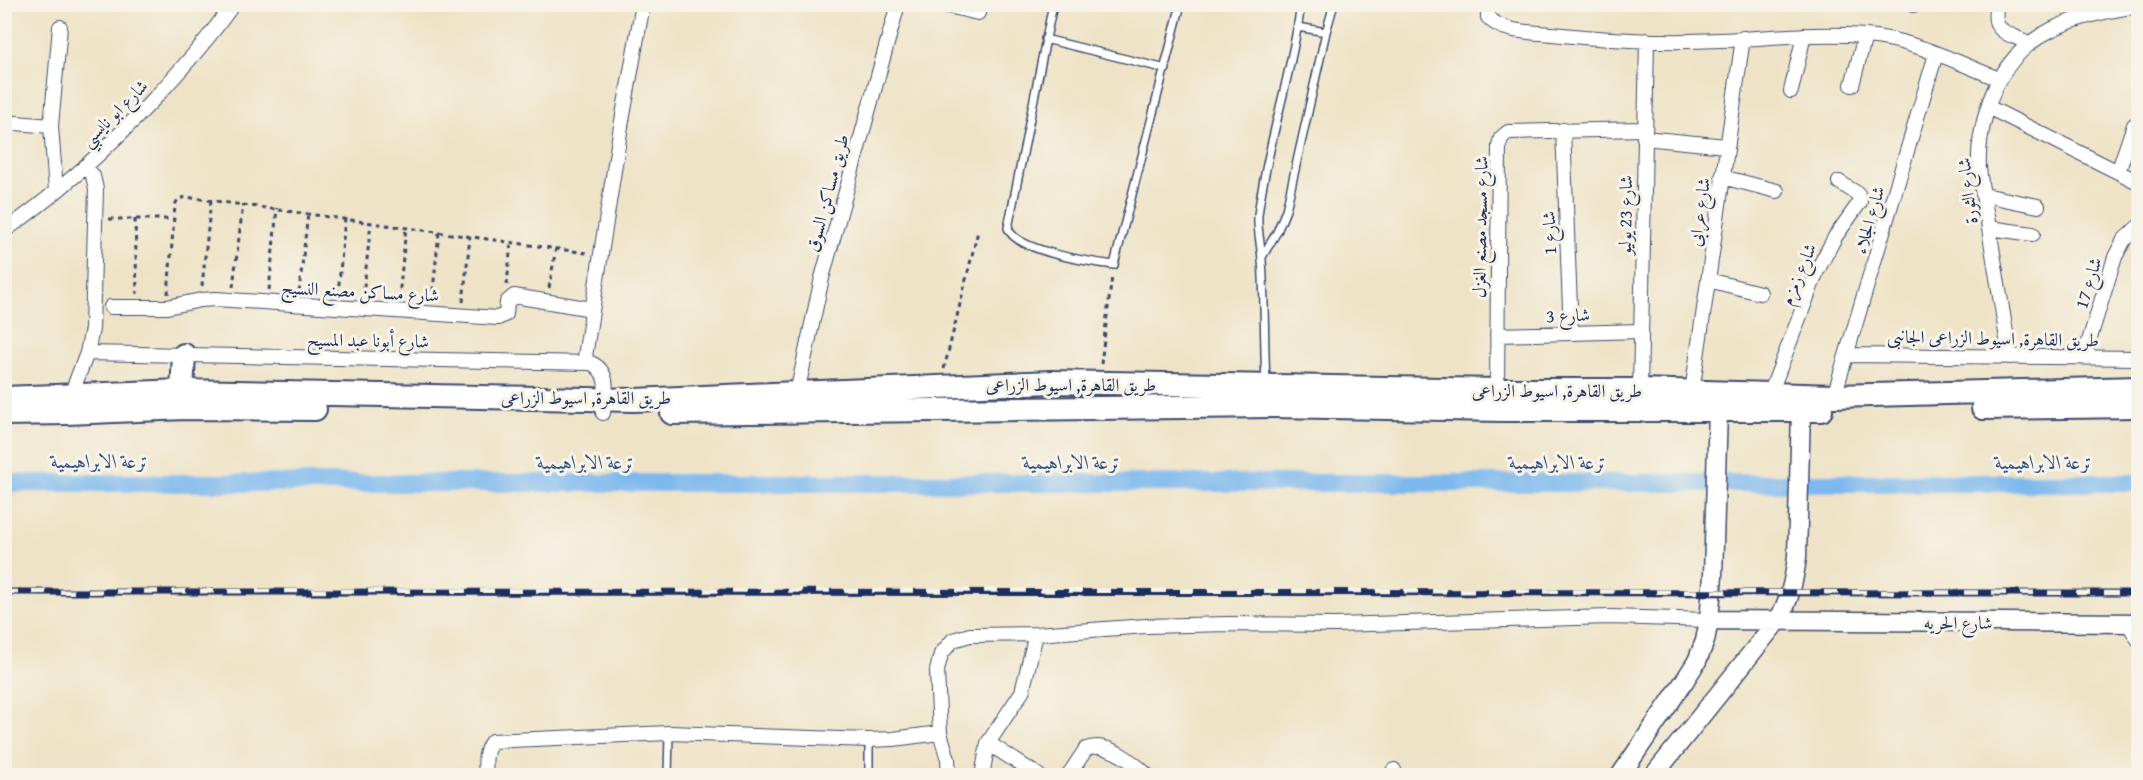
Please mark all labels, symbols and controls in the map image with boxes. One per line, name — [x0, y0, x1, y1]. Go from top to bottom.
street label: شارع ابو نايسبي — [74, 73, 157, 156]
street label: طريق مساكن السوق — [798, 131, 856, 255]
street label: شارع مسجد مصنع الغزل — [1465, 156, 1498, 298]
street label: شارع الثورة — [1950, 156, 1986, 226]
street label: شارع 23 يوليو — [1611, 175, 1641, 257]
street label: شارع عرابى — [1681, 176, 1719, 249]
street label: شارع الجلاء — [1846, 183, 1894, 258]
street label: شارع 1 — [1535, 211, 1565, 255]
street label: شارع زمزم — [1773, 239, 1826, 310]
street label: شارع 17 — [2067, 254, 2111, 313]
street label: شارع مساكن مصنع النسيج — [280, 273, 440, 312]
street label: شارع 3 — [1546, 301, 1590, 331]
street label: طريق القاهرة, اسيوط الزراعى الجانبى — [1887, 323, 2099, 354]
street label: شارع أبونا عبد المسيح — [307, 325, 429, 358]
street label: طريق القاهرة, اسيوط الزراعى — [986, 371, 1156, 398]
street label: طريق القاهرة, اسيوط الزراعى — [1472, 377, 1642, 404]
street label: طريق القاهرة, اسيوط الزراعى — [501, 384, 671, 411]
water label: ترعة الابراهيمية — [49, 446, 149, 475]
water label: ترعة الابراهيمية — [535, 447, 635, 476]
water label: ترعة الابراهيمية — [1021, 447, 1121, 476]
water label: ترعة الابراهيمية — [1507, 447, 1607, 476]
water label: ترعة الابراهيمية — [1993, 447, 2093, 476]
street label: شارع الحريه — [1923, 609, 1993, 638]

